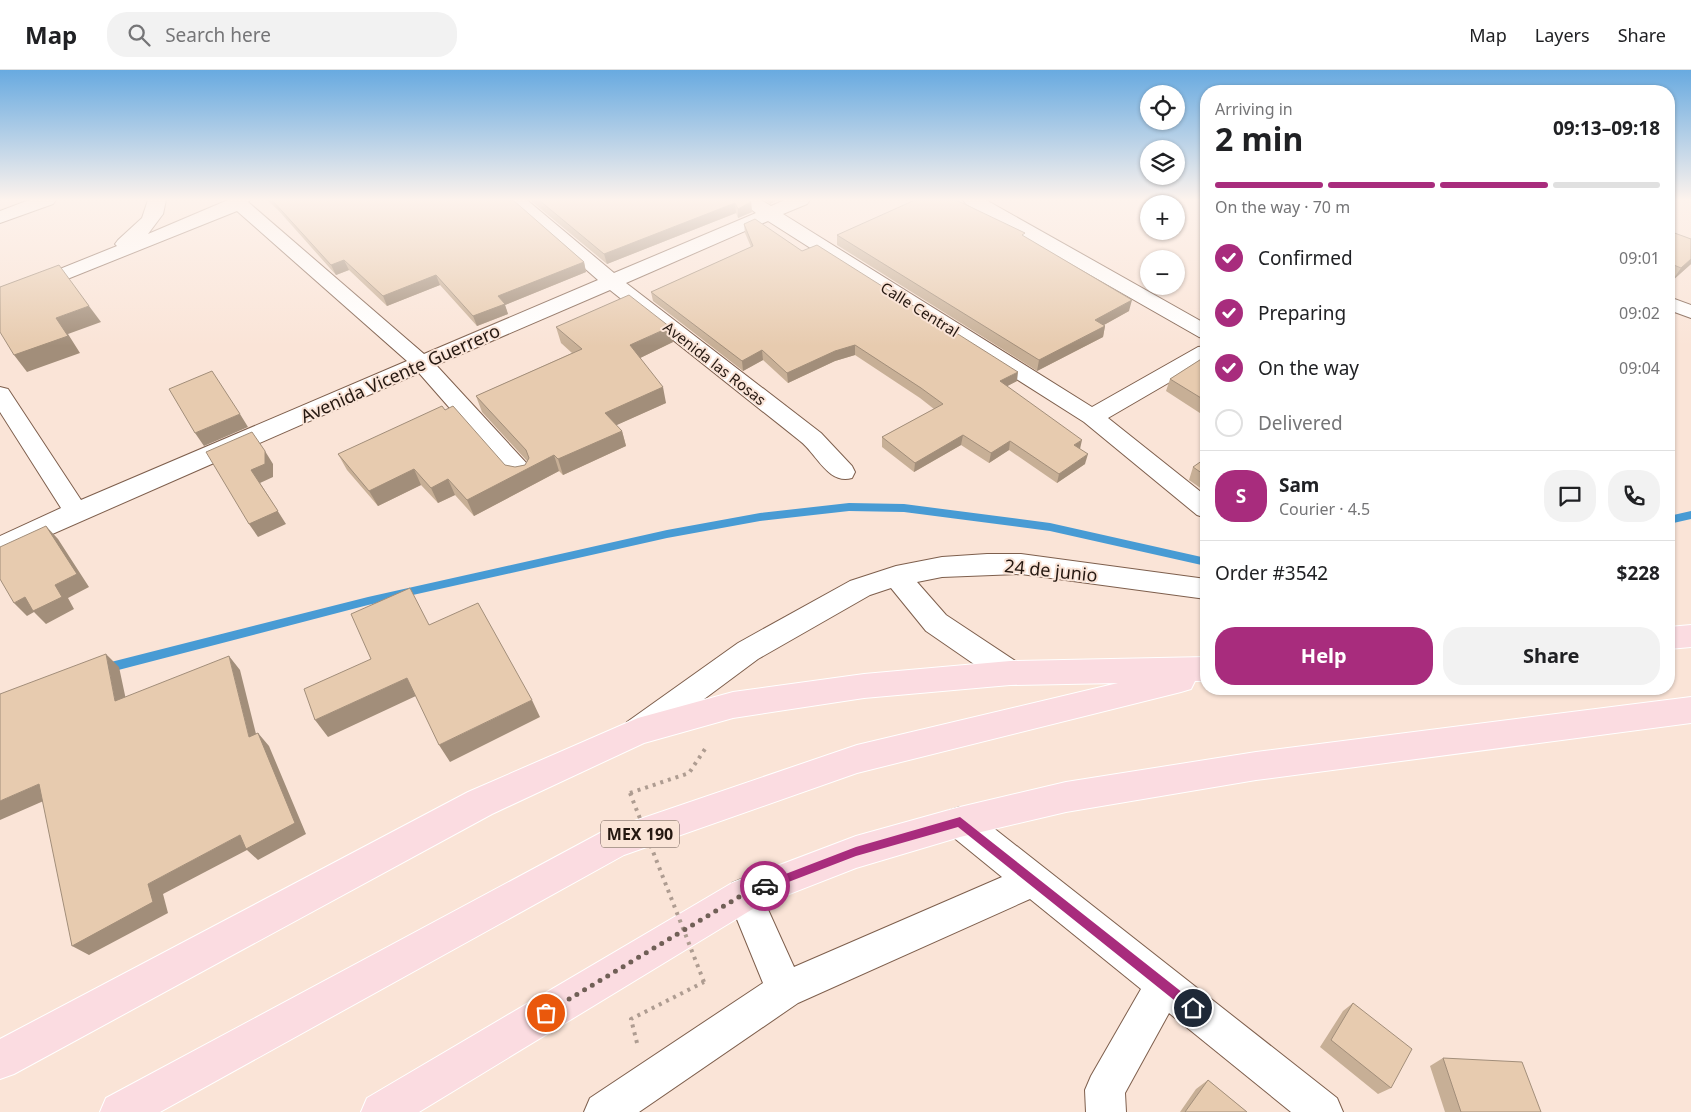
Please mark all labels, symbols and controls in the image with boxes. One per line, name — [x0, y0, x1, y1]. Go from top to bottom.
search box — [107, 12, 457, 57]
text: Map — [25, 18, 77, 51]
icon: search — [125, 21, 153, 49]
text: Search here — [165, 22, 271, 48]
text: Map — [1469, 23, 1507, 47]
text: Layers — [1535, 23, 1590, 47]
text: Share — [1618, 23, 1666, 47]
map controls — [1140, 85, 1185, 295]
button: locate — [1140, 85, 1185, 130]
text: Arriving in — [1215, 98, 1293, 120]
text: 09:13–09:18 — [1553, 115, 1660, 141]
text: 2 min — [1215, 117, 1303, 160]
button: layers — [1140, 140, 1185, 185]
button: + — [1140, 195, 1185, 240]
text: On the way · 70 m — [1215, 196, 1350, 218]
icon: check — [1215, 244, 1243, 272]
text: Confirmed — [1258, 245, 1353, 271]
text: 09:01 — [1619, 247, 1660, 269]
button: − — [1140, 250, 1185, 295]
street label: Calle Central — [877, 277, 963, 341]
icon: check — [1215, 299, 1243, 327]
text: Preparing — [1258, 300, 1346, 326]
text: 09:02 — [1619, 302, 1660, 324]
street label: Avenida las Rosas — [660, 317, 770, 409]
street label: Avenida Vicente Guerrero — [296, 318, 504, 428]
icon: check — [1215, 354, 1243, 382]
text: On the way — [1258, 355, 1359, 381]
text: 09:04 — [1619, 357, 1660, 379]
text: Delivered — [1258, 410, 1343, 436]
button: chat — [1544, 470, 1596, 522]
button: phone — [1608, 470, 1660, 522]
text: Sam — [1279, 472, 1319, 498]
text: S — [1236, 483, 1246, 509]
text: Courier · 4.5 — [1279, 498, 1370, 520]
street label: 24 de junio — [1003, 553, 1099, 587]
text: Order #3542 — [1215, 560, 1328, 586]
text: $228 — [1617, 560, 1660, 586]
button: Help — [1215, 627, 1433, 685]
button: Share — [1443, 627, 1660, 685]
road number: MEX 190 — [601, 821, 679, 848]
courier — [740, 861, 790, 911]
icon: car — [751, 872, 779, 900]
pin — [1172, 987, 1214, 1029]
pin — [525, 992, 567, 1034]
icon: home — [1179, 994, 1207, 1022]
icon: bag — [532, 999, 560, 1027]

